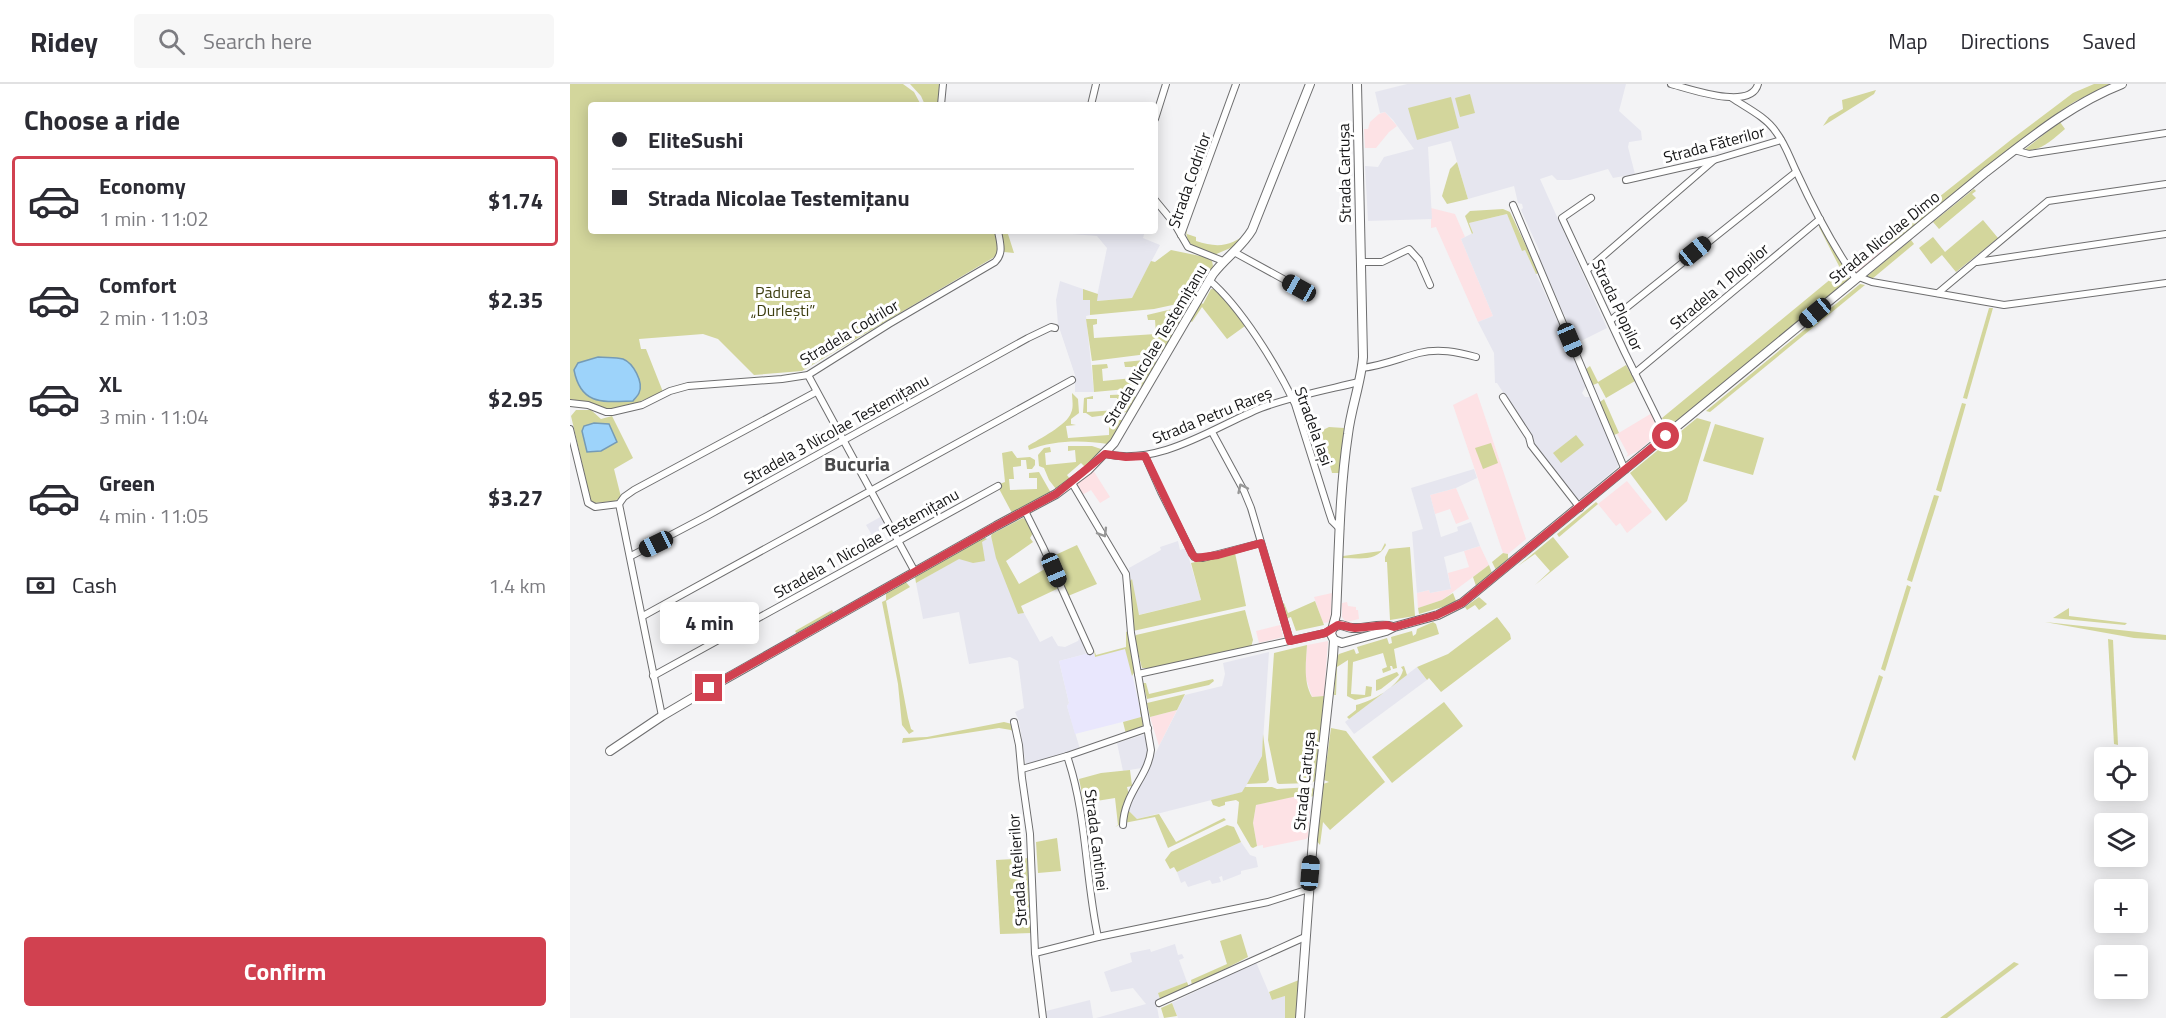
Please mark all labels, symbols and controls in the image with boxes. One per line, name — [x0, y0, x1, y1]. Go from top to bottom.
search box — [134, 14, 554, 68]
text: Ridey — [30, 20, 98, 63]
text: Search here — [203, 24, 312, 58]
icon: search — [155, 25, 188, 58]
text: Map — [1888, 25, 1928, 57]
text: Directions — [1961, 25, 2050, 57]
text: Saved — [2083, 25, 2136, 57]
text: Choose a ride — [24, 99, 180, 140]
street label: Strada Făterilor — [1661, 119, 1768, 169]
text: EliteSushi — [648, 123, 743, 157]
street label: Strada Cartușa — [1331, 123, 1357, 223]
street label: Strada Codrilor — [1161, 128, 1217, 231]
text: Economy — [99, 169, 186, 203]
icon: car — [27, 174, 81, 228]
text: Strada Nicolae Testemițanu — [648, 181, 910, 215]
text: $1.74 — [488, 184, 543, 218]
street label: Strada Nicolae Dimo — [1823, 185, 1945, 289]
text: 1 min · 11:02 — [99, 203, 209, 234]
car — [1675, 233, 1715, 269]
street label: Stradela 1 Plopilor — [1664, 237, 1774, 335]
street label: Strada Plopilor — [1586, 255, 1650, 355]
street label: Strada Nicolae Testemițanu — [1097, 260, 1213, 430]
text: Comfort — [99, 268, 177, 302]
car — [1279, 271, 1319, 305]
icon: car — [27, 273, 81, 327]
park label: Pădurea „Durlești” — [751, 280, 815, 322]
text: $2.35 — [488, 283, 543, 317]
street label: Stradela Codrilor — [795, 293, 903, 371]
car — [1795, 295, 1835, 331]
text: 2 min · 11:03 — [99, 302, 209, 333]
car — [1555, 320, 1585, 360]
text: XL — [99, 367, 122, 401]
street label: Stradela 3 Nicolae Testemițanu — [739, 368, 933, 490]
icon: car — [27, 372, 81, 426]
street label: Strada Petru Rareș — [1149, 380, 1275, 450]
text: $2.95 — [488, 382, 543, 416]
street label: Stradela Iași — [1289, 383, 1339, 469]
text: 3 min · 11:04 — [99, 401, 209, 432]
route start — [1652, 422, 1679, 449]
district label: Bucuria — [824, 448, 890, 479]
text: Green — [99, 466, 155, 500]
icon: car — [27, 471, 81, 525]
text: $3.27 — [488, 481, 543, 515]
street label: Stradela 1 Nicolae Testemițanu — [769, 482, 963, 604]
one-way arrow — [1238, 483, 1250, 494]
text: 4 min · 11:05 — [99, 500, 209, 531]
one-way arrow — [1095, 527, 1107, 537]
car — [636, 528, 676, 560]
car — [1039, 550, 1069, 590]
text: Cash — [72, 568, 117, 602]
icon: cash — [24, 569, 57, 602]
text: 1.4 km — [489, 570, 546, 601]
callout: 4 min — [660, 601, 758, 643]
text: 4 min — [685, 607, 734, 638]
route end — [695, 674, 722, 701]
street label: Strada Cartușa — [1287, 730, 1321, 832]
map controls — [2094, 747, 2148, 999]
button: locate — [2094, 747, 2148, 801]
street label: Strada Cantinei — [1079, 788, 1115, 892]
street label: Strada Atelierilor — [1001, 813, 1033, 927]
button: layers — [2094, 813, 2148, 867]
car — [1299, 854, 1321, 892]
button: + — [2094, 879, 2148, 933]
button: Confirm — [24, 937, 546, 1006]
button: − — [2094, 945, 2148, 999]

